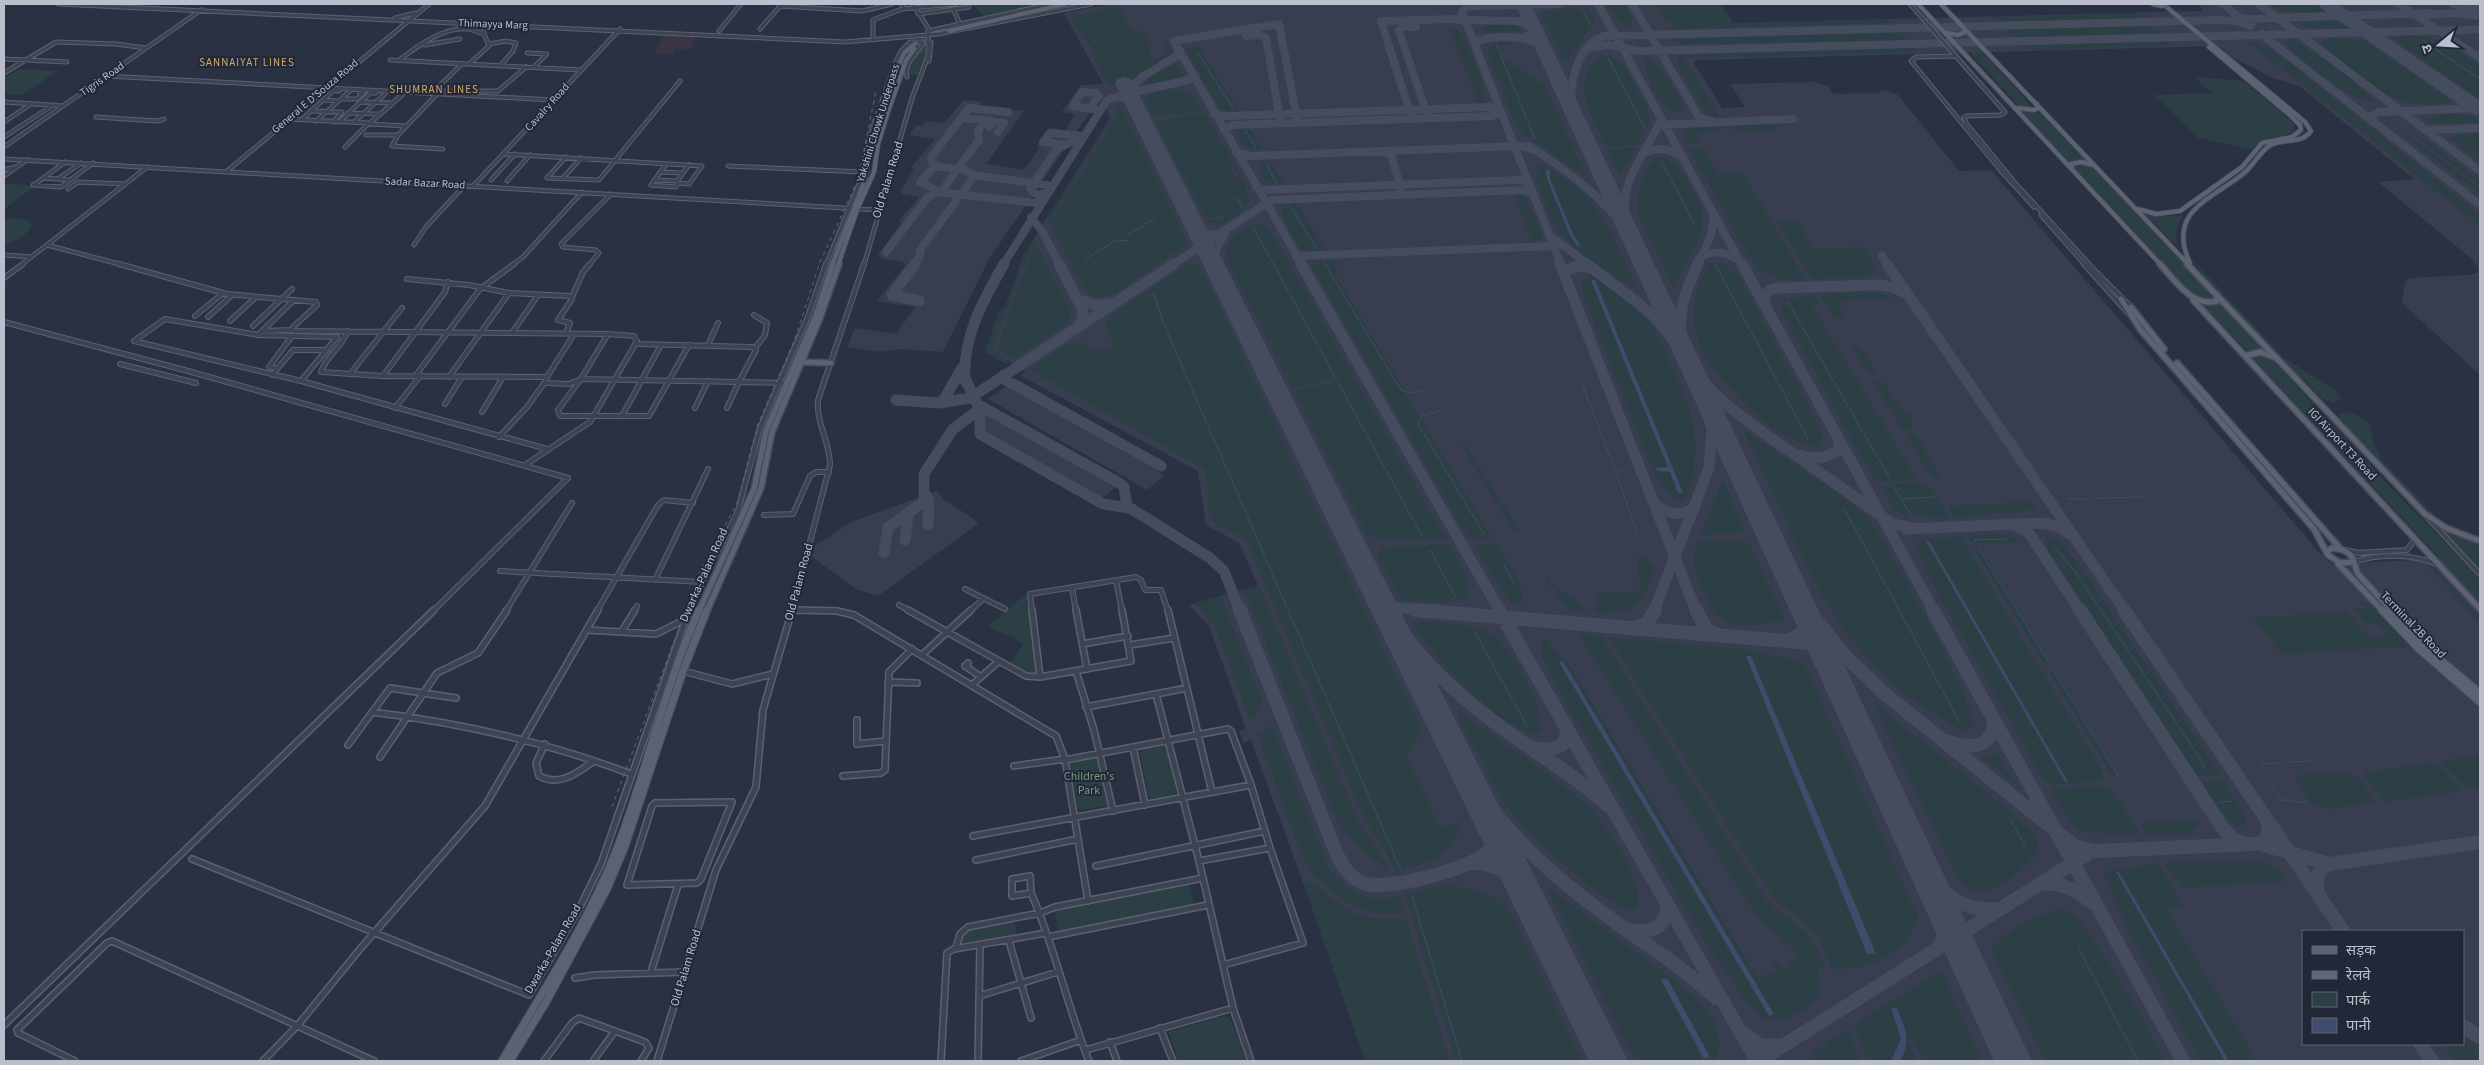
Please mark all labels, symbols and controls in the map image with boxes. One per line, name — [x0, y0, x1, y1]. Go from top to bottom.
street label: Thimayya Marg — [458, 15, 529, 33]
north arrow — [2414, 20, 2464, 70]
text: उ — [2417, 41, 2438, 56]
district label: SANNAIYAT LINES — [199, 55, 295, 70]
street label: General E D'Souza Road — [269, 55, 361, 137]
street label: Tigris Road — [77, 58, 127, 100]
street label: Yakshini Chowk Underpass — [853, 62, 903, 185]
street label: Cavalry Road — [521, 80, 573, 134]
district label: SHUMRAN LINES — [389, 82, 479, 97]
street label: Old Palam Road — [868, 139, 908, 221]
street label: Sadar Bazar Road — [384, 173, 466, 193]
street label: IGI Airport T3 Road — [2304, 404, 2380, 484]
street label: Dwarka-Palam Road — [676, 525, 732, 625]
street label: Old Palam Road — [780, 541, 818, 623]
street label: Terminal 2B Road — [2376, 587, 2450, 663]
park label: Children's Park — [1064, 768, 1114, 799]
street label: Dwarka-Palam Road — [520, 901, 586, 997]
street label: Old Palam Road — [666, 927, 706, 1009]
legend — [2302, 930, 2464, 1045]
text: सड़क — [2346, 940, 2376, 961]
text: रेलवे — [2345, 965, 2371, 986]
text: पार्क — [2346, 990, 2370, 1011]
text: पानी — [2346, 1015, 2372, 1036]

